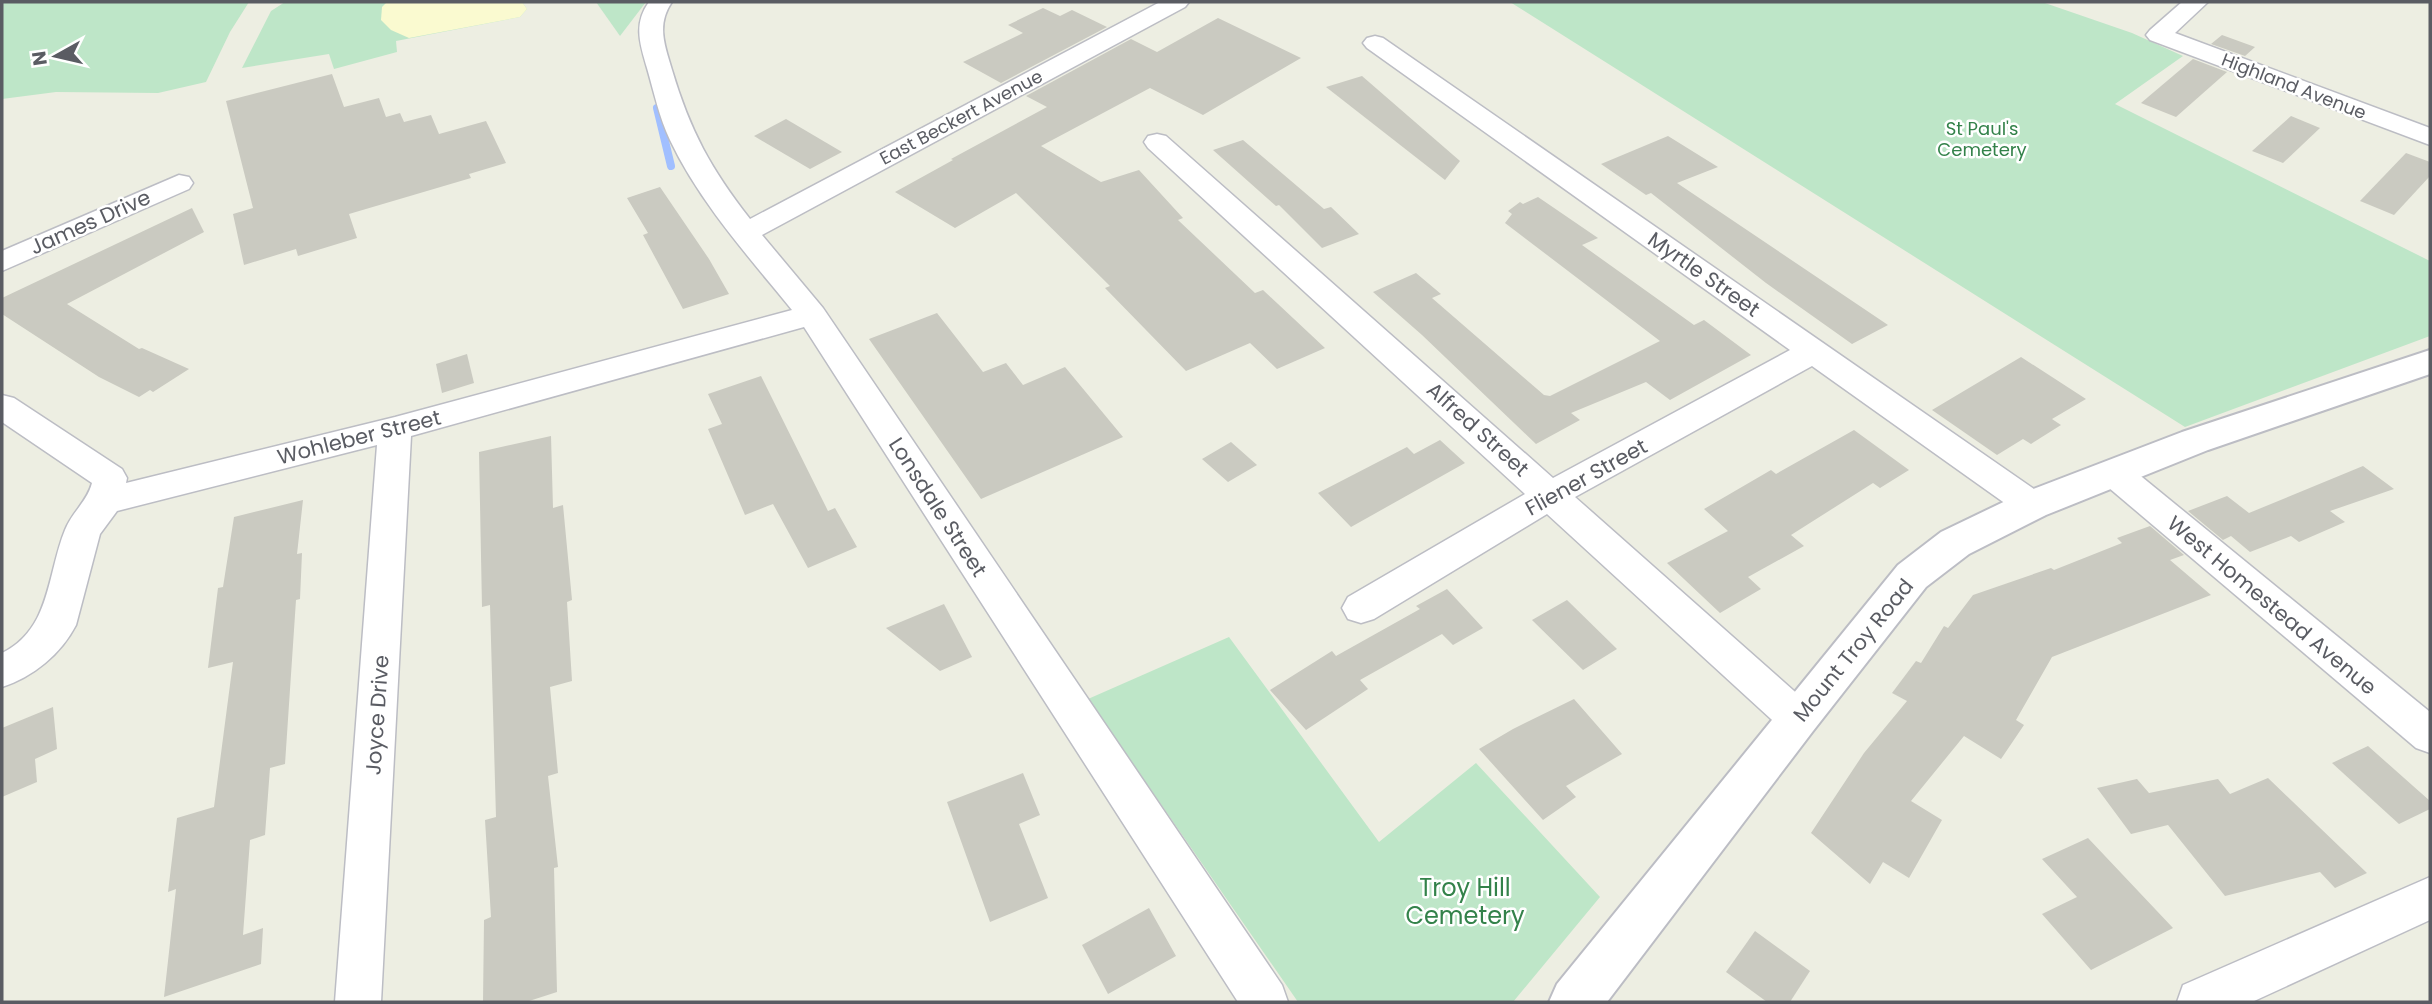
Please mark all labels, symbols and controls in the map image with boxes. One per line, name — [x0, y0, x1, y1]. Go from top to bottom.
north arrow — [21, 21, 91, 91]
street label: Highland Avenue — [2218, 47, 2370, 125]
text: N — [25, 49, 54, 67]
street label: East Beckert Avenue — [875, 63, 1047, 171]
park label: St Paul's Cemetery — [1937, 116, 2027, 162]
street label: James Drive — [25, 182, 155, 262]
street label: Myrtle Street — [1642, 225, 1766, 323]
street label: Alfred Street — [1421, 375, 1535, 483]
street label: Wohleber Street — [274, 403, 444, 471]
street label: Lonsdale Street — [882, 432, 994, 582]
street label: Fliener Street — [1520, 432, 1652, 522]
street label: West Homestead Avenue — [2161, 509, 2383, 701]
street label: Mount Troy Road — [1786, 572, 1920, 728]
street label: Joyce Drive — [358, 654, 396, 776]
park label: Troy Hill Cemetery — [1405, 871, 1525, 932]

